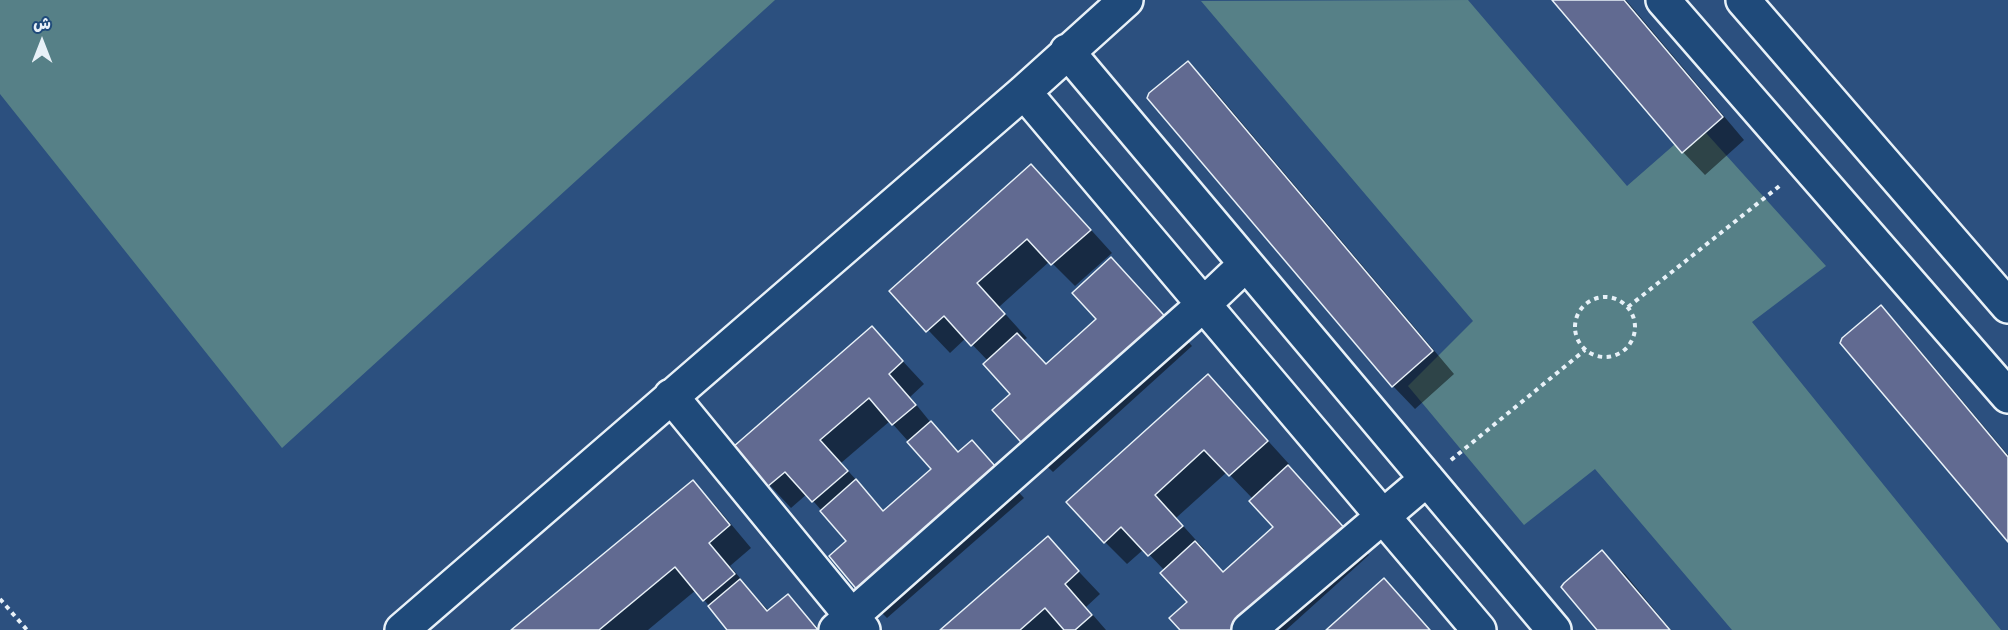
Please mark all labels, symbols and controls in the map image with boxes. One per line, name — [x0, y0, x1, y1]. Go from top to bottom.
north arrow — [12, 12, 72, 72]
text: ش — [33, 15, 51, 33]

